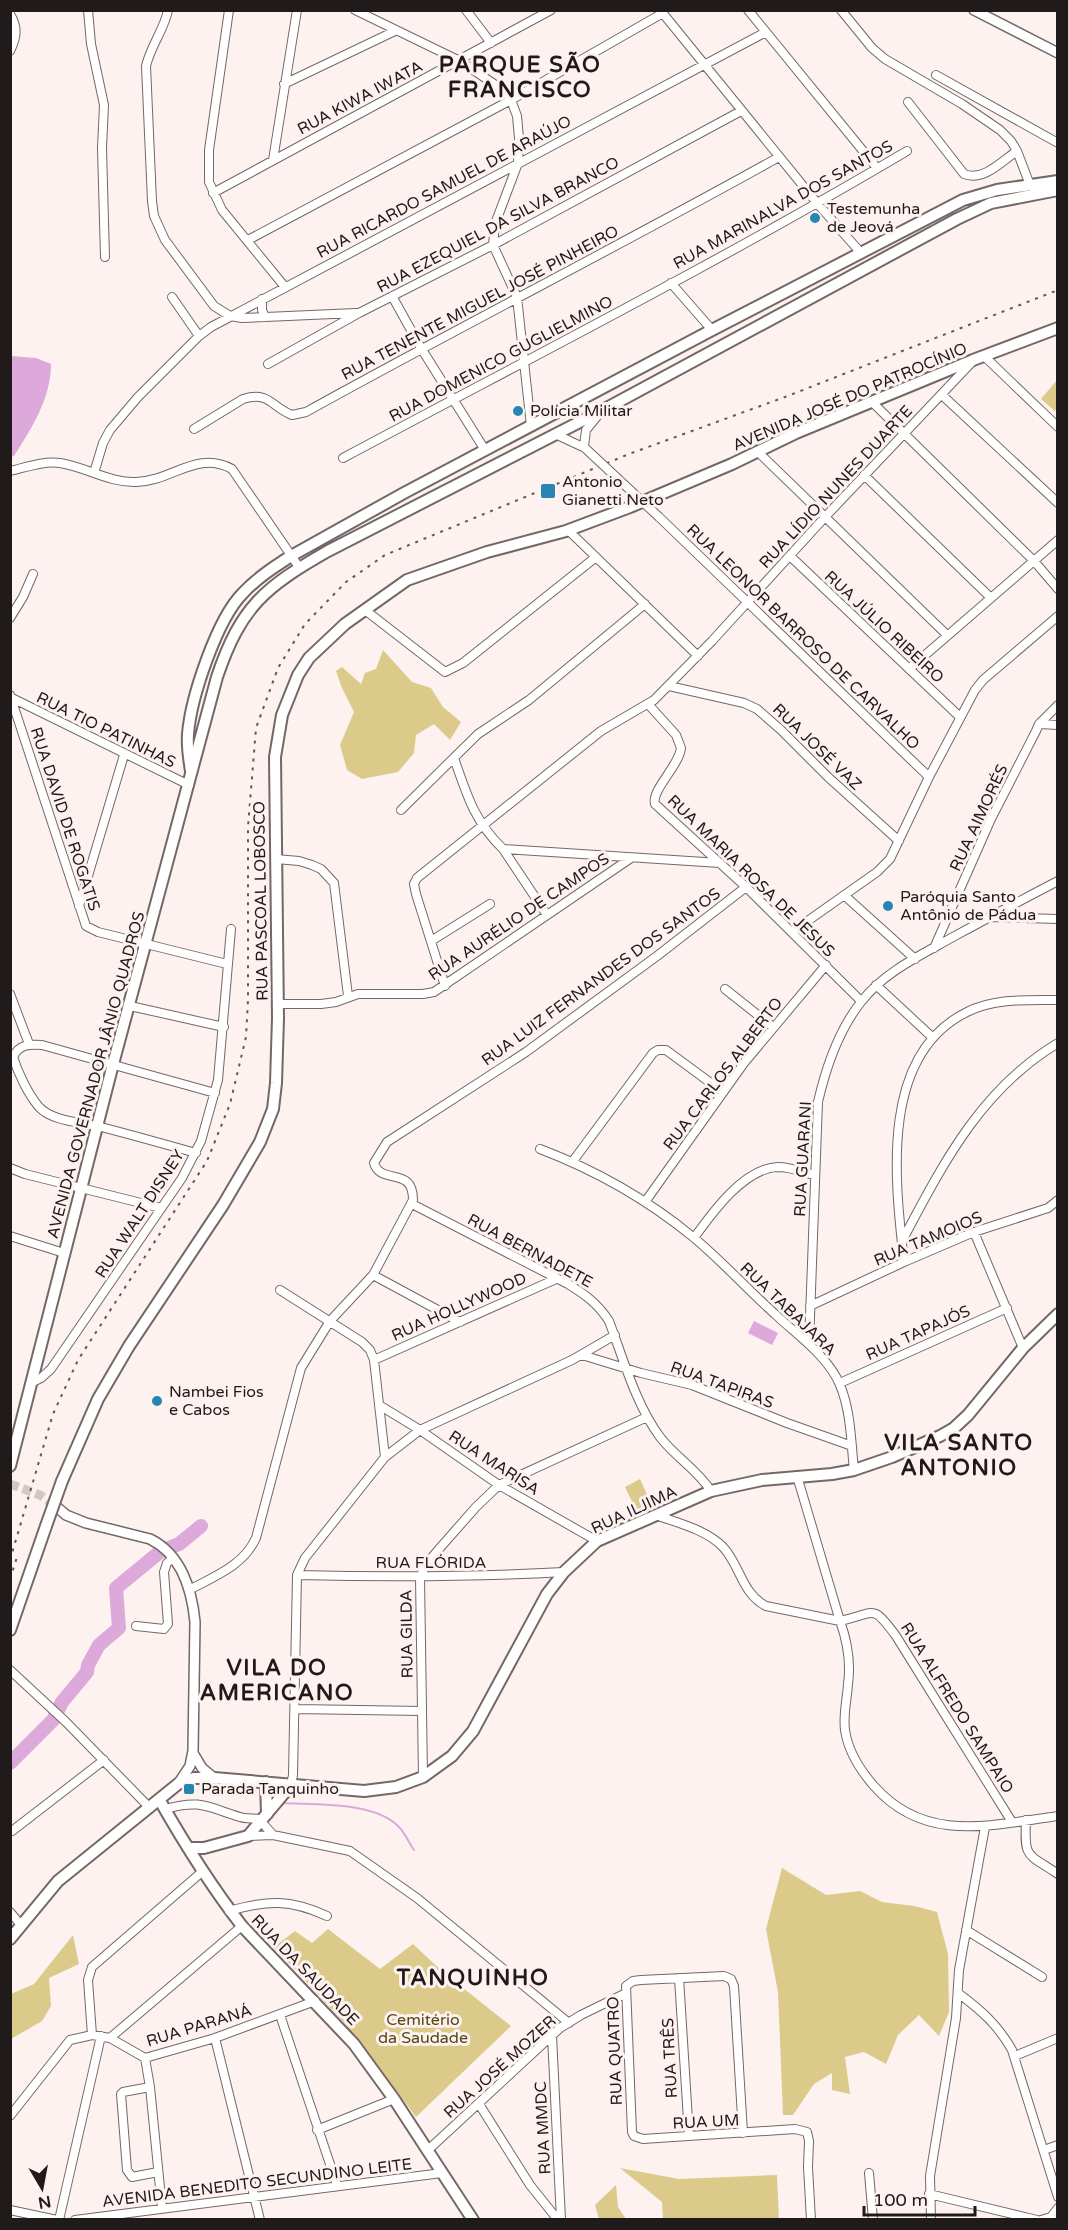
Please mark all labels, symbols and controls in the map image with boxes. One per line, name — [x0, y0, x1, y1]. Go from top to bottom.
district label: PARQUE SÃO FRANCISCO — [439, 51, 601, 103]
street label: RUA KIWA IWATA — [294, 56, 426, 140]
street label: RUA RICARDO SAMUEL DE ARAÚJO — [313, 111, 575, 263]
street label: RUA MARINALVA DOS SANTOS — [670, 136, 897, 274]
street label: RUA EZEQUIEL DA SILVA BRANCO — [374, 152, 622, 298]
place label: Testemunha de Jeová — [827, 199, 920, 237]
marker: Testemunha de Jeová — [808, 211, 822, 225]
street label: RUA TENENTE MIGUEL JOSÉ PINHEIRO — [338, 221, 622, 385]
street label: RUA DOMENICO GUGLIELMINO — [386, 291, 616, 427]
street label: AVENIDA JOSÉ DO PATROCÍNIO — [730, 338, 970, 456]
place label: Polícia Militar — [530, 401, 633, 421]
street label: RUA LÍDIO NUNES DUARTE — [755, 401, 917, 573]
marker: Polícia Militar — [511, 404, 525, 418]
place label: Antonio Gianetti Neto — [562, 472, 664, 510]
marker: Antonio Gianetti Neto — [539, 482, 557, 500]
street label: RUA LEONOR BARROSO DE CARVALHO — [682, 520, 924, 754]
street label: RUA JÚLIO RIBEIRO — [820, 566, 948, 688]
street label: RUA TIO PATINHAS — [33, 688, 179, 773]
street label: RUA JOSÉ VAZ — [768, 699, 866, 795]
street label: RUA DAVID DE ROGATIS — [26, 725, 104, 914]
street label: RUA AIMORÉS — [945, 761, 1013, 875]
street label: RUA MARIA ROSA DE JESUS — [663, 791, 839, 961]
street label: RUA PASCOAL LOBOSCO — [249, 801, 273, 1001]
street label: RUA AURÉLIO DE CAMPOS — [425, 849, 613, 985]
street label: RUA LUIZ FERNANDES DOS SANTOS — [478, 884, 724, 1070]
place label: Paróquia Santo Antônio de Pádua — [900, 887, 1036, 925]
marker: Paróquia Santo Antônio de Pádua — [881, 899, 895, 913]
street label: AVENIDA GOVERNADOR JÂNIO QUADROS — [43, 909, 149, 1241]
street label: RUA CARLOS ALBERTO — [659, 994, 787, 1154]
street label: RUA GUARANI — [790, 1101, 816, 1217]
street label: RUA WALT DISNEY — [91, 1146, 189, 1282]
street label: RUA TAMOIOS — [871, 1207, 985, 1271]
street label: RUA BERNADETE — [464, 1210, 596, 1292]
street label: RUA TABAJARA — [736, 1258, 840, 1360]
street label: RUA HOLLYWOOD — [388, 1268, 530, 1346]
street label: RUA TAPAJÓS — [863, 1301, 973, 1365]
street label: RUA TAPIRAS — [668, 1357, 777, 1413]
place label: Nambei Fios e Cabos — [169, 1382, 264, 1420]
marker: Nambei Fios e Cabos — [150, 1394, 164, 1408]
street label: RUA MARISA — [445, 1426, 543, 1500]
district label: VILA SANTO ANTONIO — [884, 1430, 1034, 1481]
street label: RUA ILJIMA — [588, 1481, 680, 1539]
street label: RUA FLÓRIDA — [376, 1553, 487, 1573]
street label: RUA GILDA — [396, 1589, 418, 1679]
street label: RUA ALFREDO SAMPAIO — [896, 1619, 1018, 1797]
district label: VILA DO AMERICANO — [200, 1655, 354, 1706]
place label: Parada Tanquinho — [201, 1779, 339, 1799]
marker: Parada Tanquinho — [182, 1782, 196, 1796]
street label: RUA DA SAUDADE — [247, 1910, 363, 2030]
district label: TANQUINHO — [396, 1965, 549, 1991]
street label: RUA QUATRO — [603, 1996, 627, 2106]
street label: RUA PARANÁ — [144, 2000, 254, 2052]
park label: Cemitério da Saudade — [378, 2010, 468, 2048]
street label: RUA JOSÉ MOZER — [440, 2011, 560, 2123]
street label: RUA TRÊS — [658, 2017, 682, 2099]
street label: RUA MMDC — [531, 2081, 555, 2175]
street label: RUA UM — [672, 2110, 740, 2134]
street label: AVENIDA BENEDITO SECUNDINO LEITE — [101, 2154, 413, 2212]
north arrow — [12, 2158, 72, 2218]
scale bar — [864, 2179, 975, 2217]
text: 100 m — [873, 2189, 928, 2211]
text: N — [36, 2191, 52, 2213]

